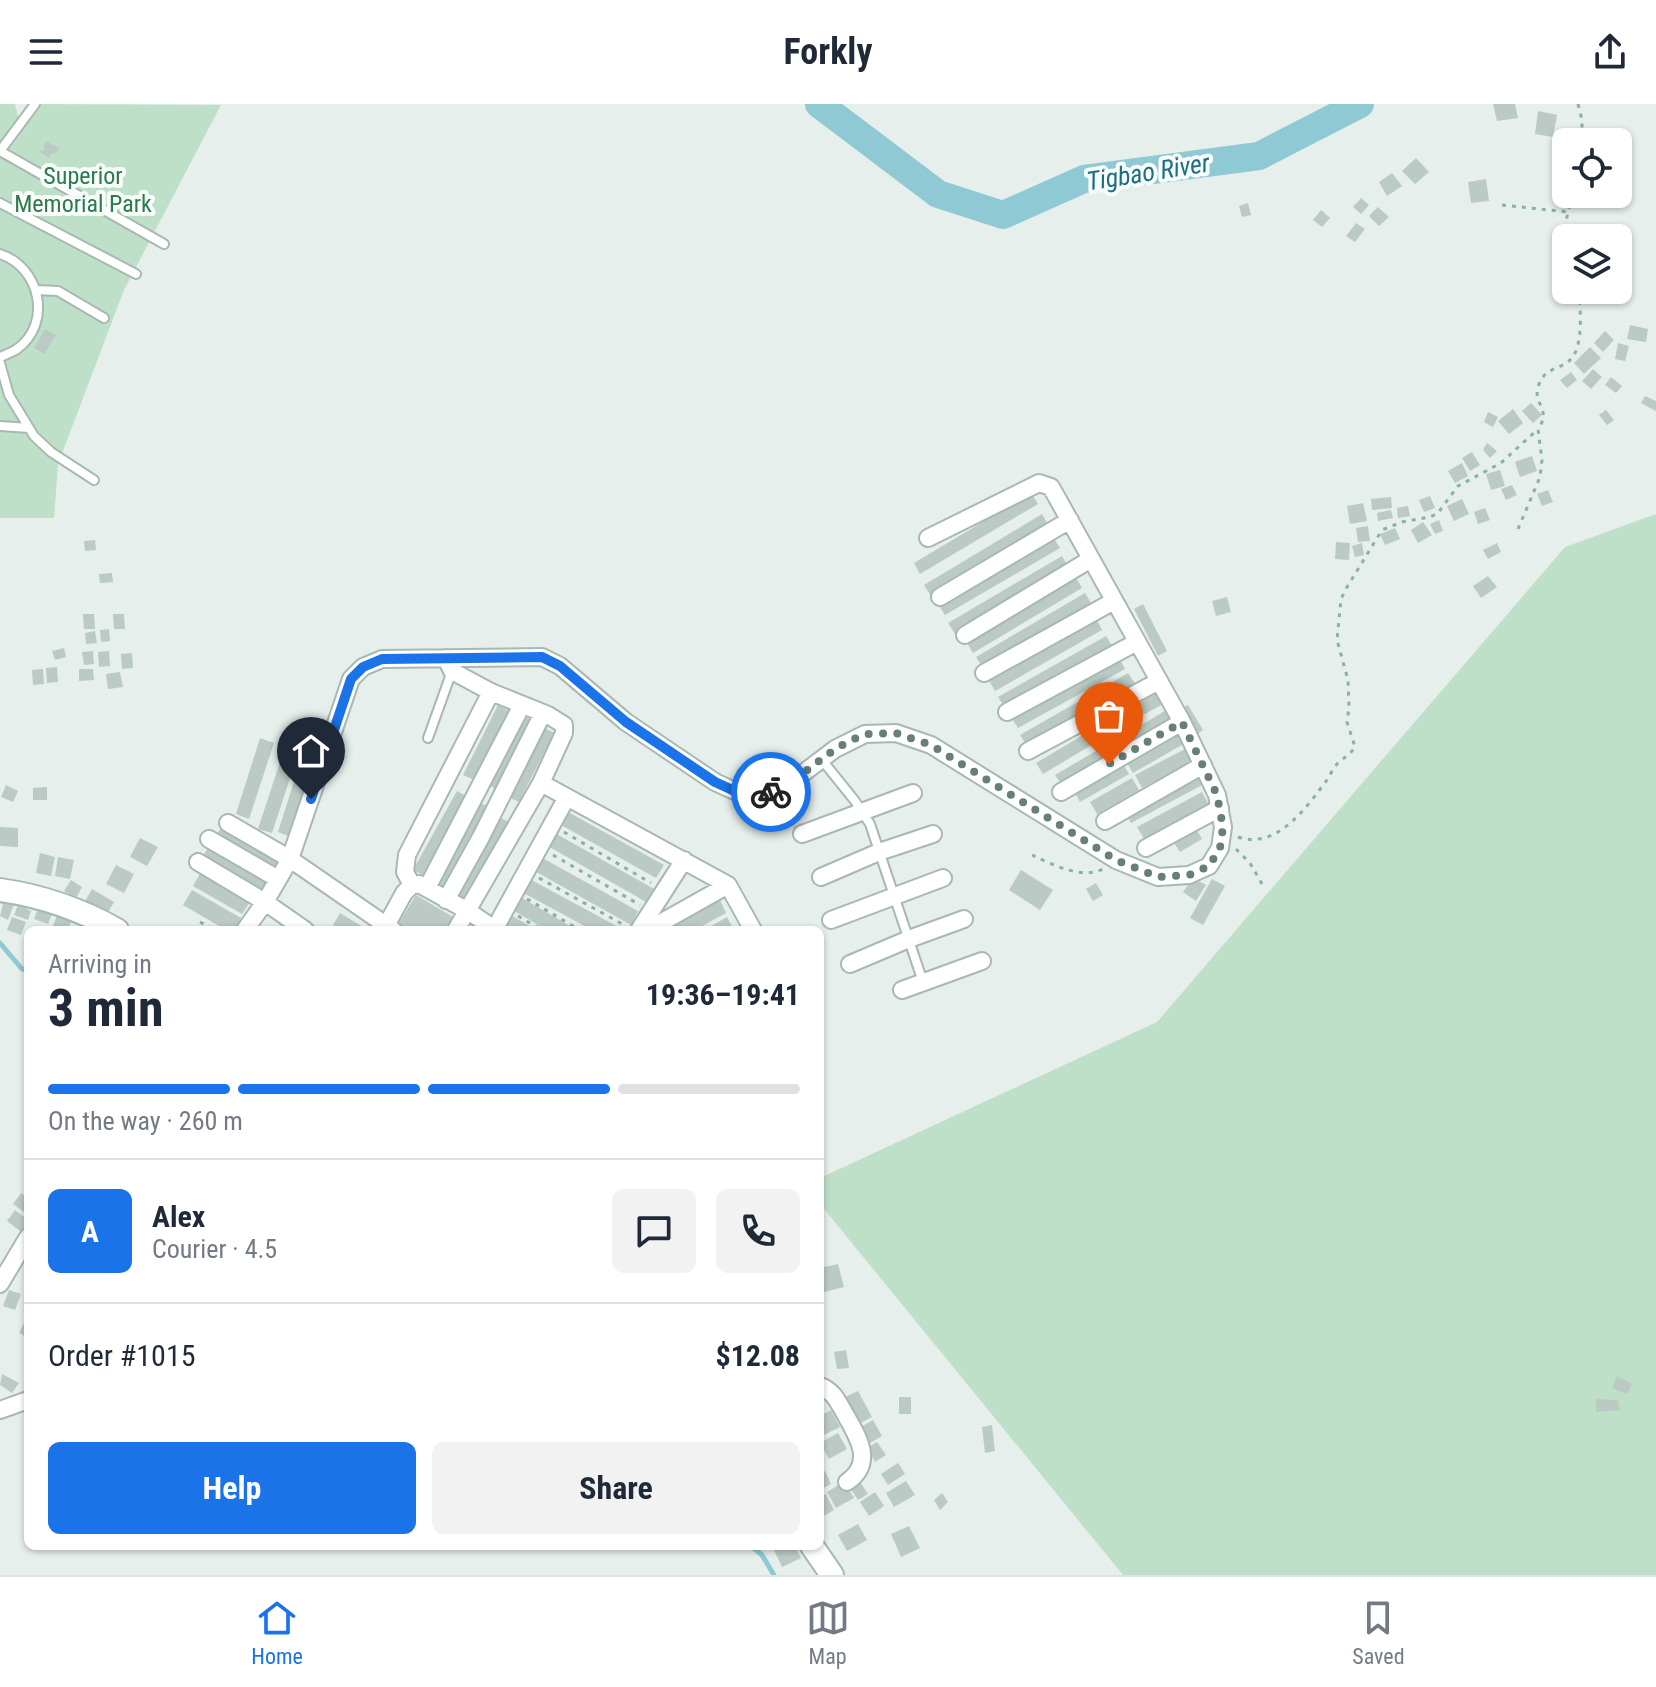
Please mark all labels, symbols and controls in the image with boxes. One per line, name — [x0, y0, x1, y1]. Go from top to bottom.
icon: menu — [24, 30, 68, 74]
icon: share — [1588, 30, 1632, 74]
text: Forkly — [784, 31, 872, 73]
map controls — [1552, 128, 1632, 304]
button: locate — [1552, 128, 1632, 208]
water label: Tigbao River — [1085, 147, 1213, 196]
park label: Superior Memorial Park — [14, 162, 152, 218]
button: layers — [1552, 224, 1632, 304]
pin — [1075, 682, 1143, 764]
icon: bag — [1087, 694, 1131, 738]
pin — [277, 717, 345, 799]
icon: home — [289, 729, 333, 773]
courier — [731, 752, 811, 832]
icon: bike — [749, 770, 793, 814]
text: Arriving in — [48, 949, 152, 979]
text: 19:36–19:41 — [646, 977, 800, 1012]
text: 3 min — [48, 978, 164, 1039]
text: On the way · 260 m — [48, 1106, 243, 1136]
button: chat — [612, 1189, 696, 1273]
button: phone — [716, 1189, 800, 1273]
text: Alex — [152, 1199, 205, 1234]
text: A — [81, 1214, 99, 1249]
text: Courier · 4.5 — [152, 1234, 277, 1264]
text: Order #1015 — [48, 1338, 196, 1373]
text: $12.08 — [715, 1338, 800, 1373]
button: Help — [48, 1442, 416, 1534]
button: Share — [432, 1442, 800, 1534]
tab: Home — [251, 1596, 303, 1669]
tab: Map — [806, 1596, 850, 1669]
tab: Saved — [1352, 1596, 1405, 1669]

